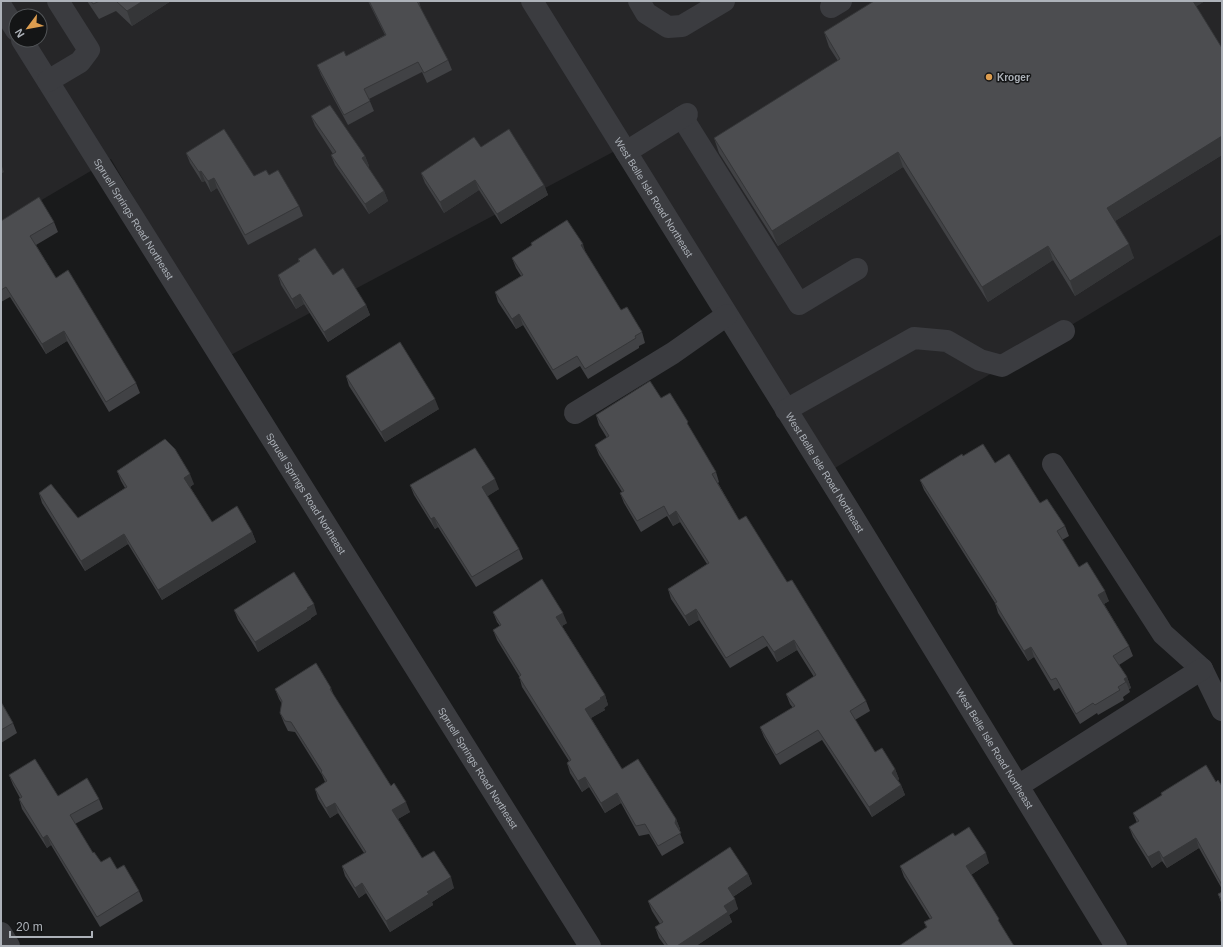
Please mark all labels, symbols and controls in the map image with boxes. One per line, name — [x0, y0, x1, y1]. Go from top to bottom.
north arrow — [8, 8, 48, 48]
text: N — [12, 27, 27, 40]
marker: Kroger — [984, 72, 994, 82]
place label: Kroger — [997, 72, 1030, 83]
street label: West Belle Isle Road Northeast — [612, 136, 695, 259]
street label: Spruell Springs Road Northeast — [92, 156, 176, 282]
street label: West Belle Isle Road Northeast — [784, 411, 866, 535]
street label: Spruell Springs Road Northeast — [264, 431, 348, 556]
street label: West Belle Isle Road Northeast — [953, 686, 1036, 811]
street label: Spruell Springs Road Northeast — [436, 706, 520, 831]
scale bar — [10, 913, 92, 939]
text: 20 m — [16, 920, 43, 934]

